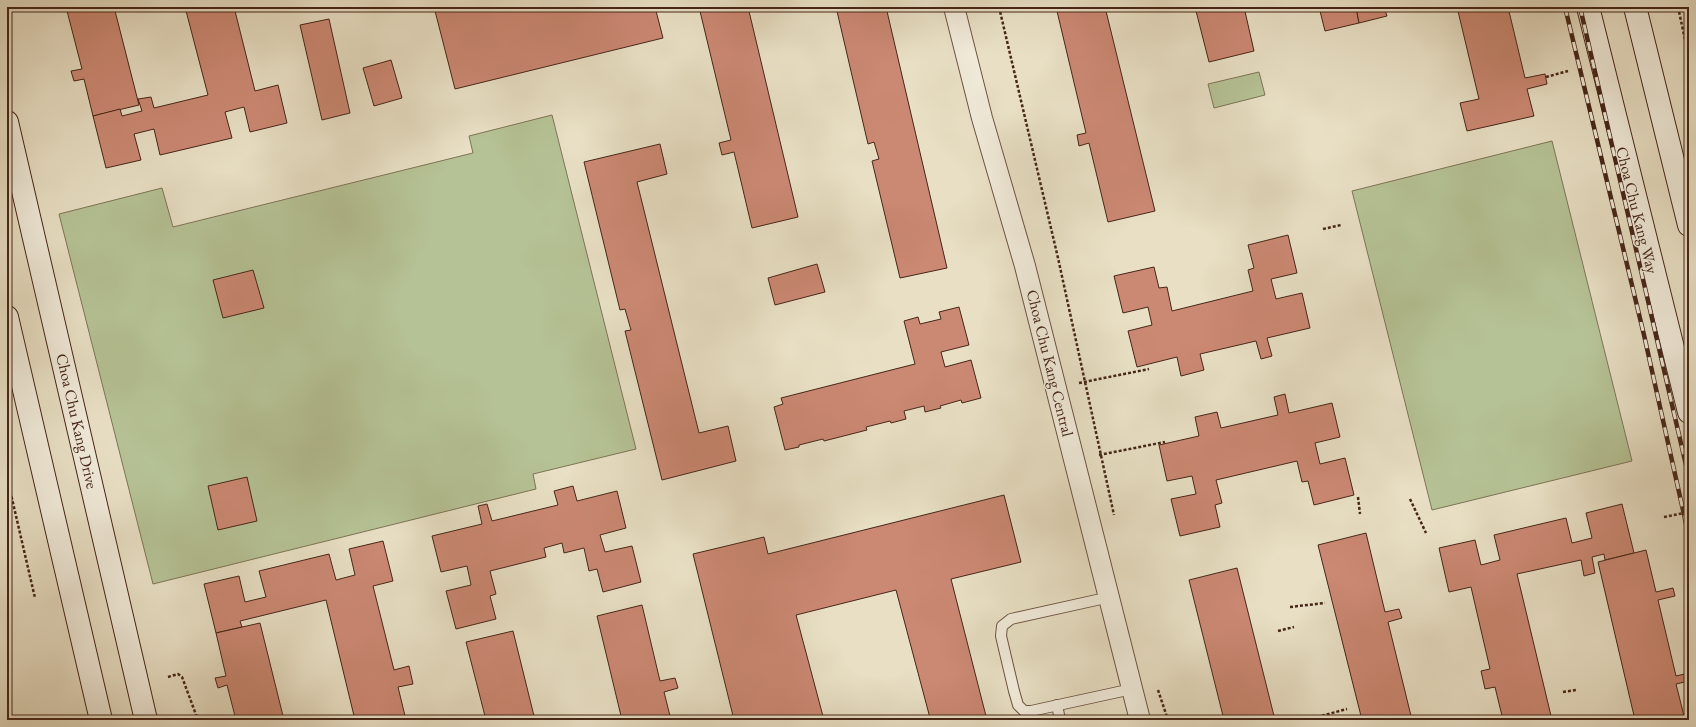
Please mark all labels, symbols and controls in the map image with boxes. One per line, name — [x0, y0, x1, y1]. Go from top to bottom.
street label: Choa Chu Kang Way — [1611, 144, 1663, 277]
street label: Choa Chu Kang Central — [1022, 287, 1078, 439]
street label: Choa Chu Kang Drive — [51, 351, 103, 491]

